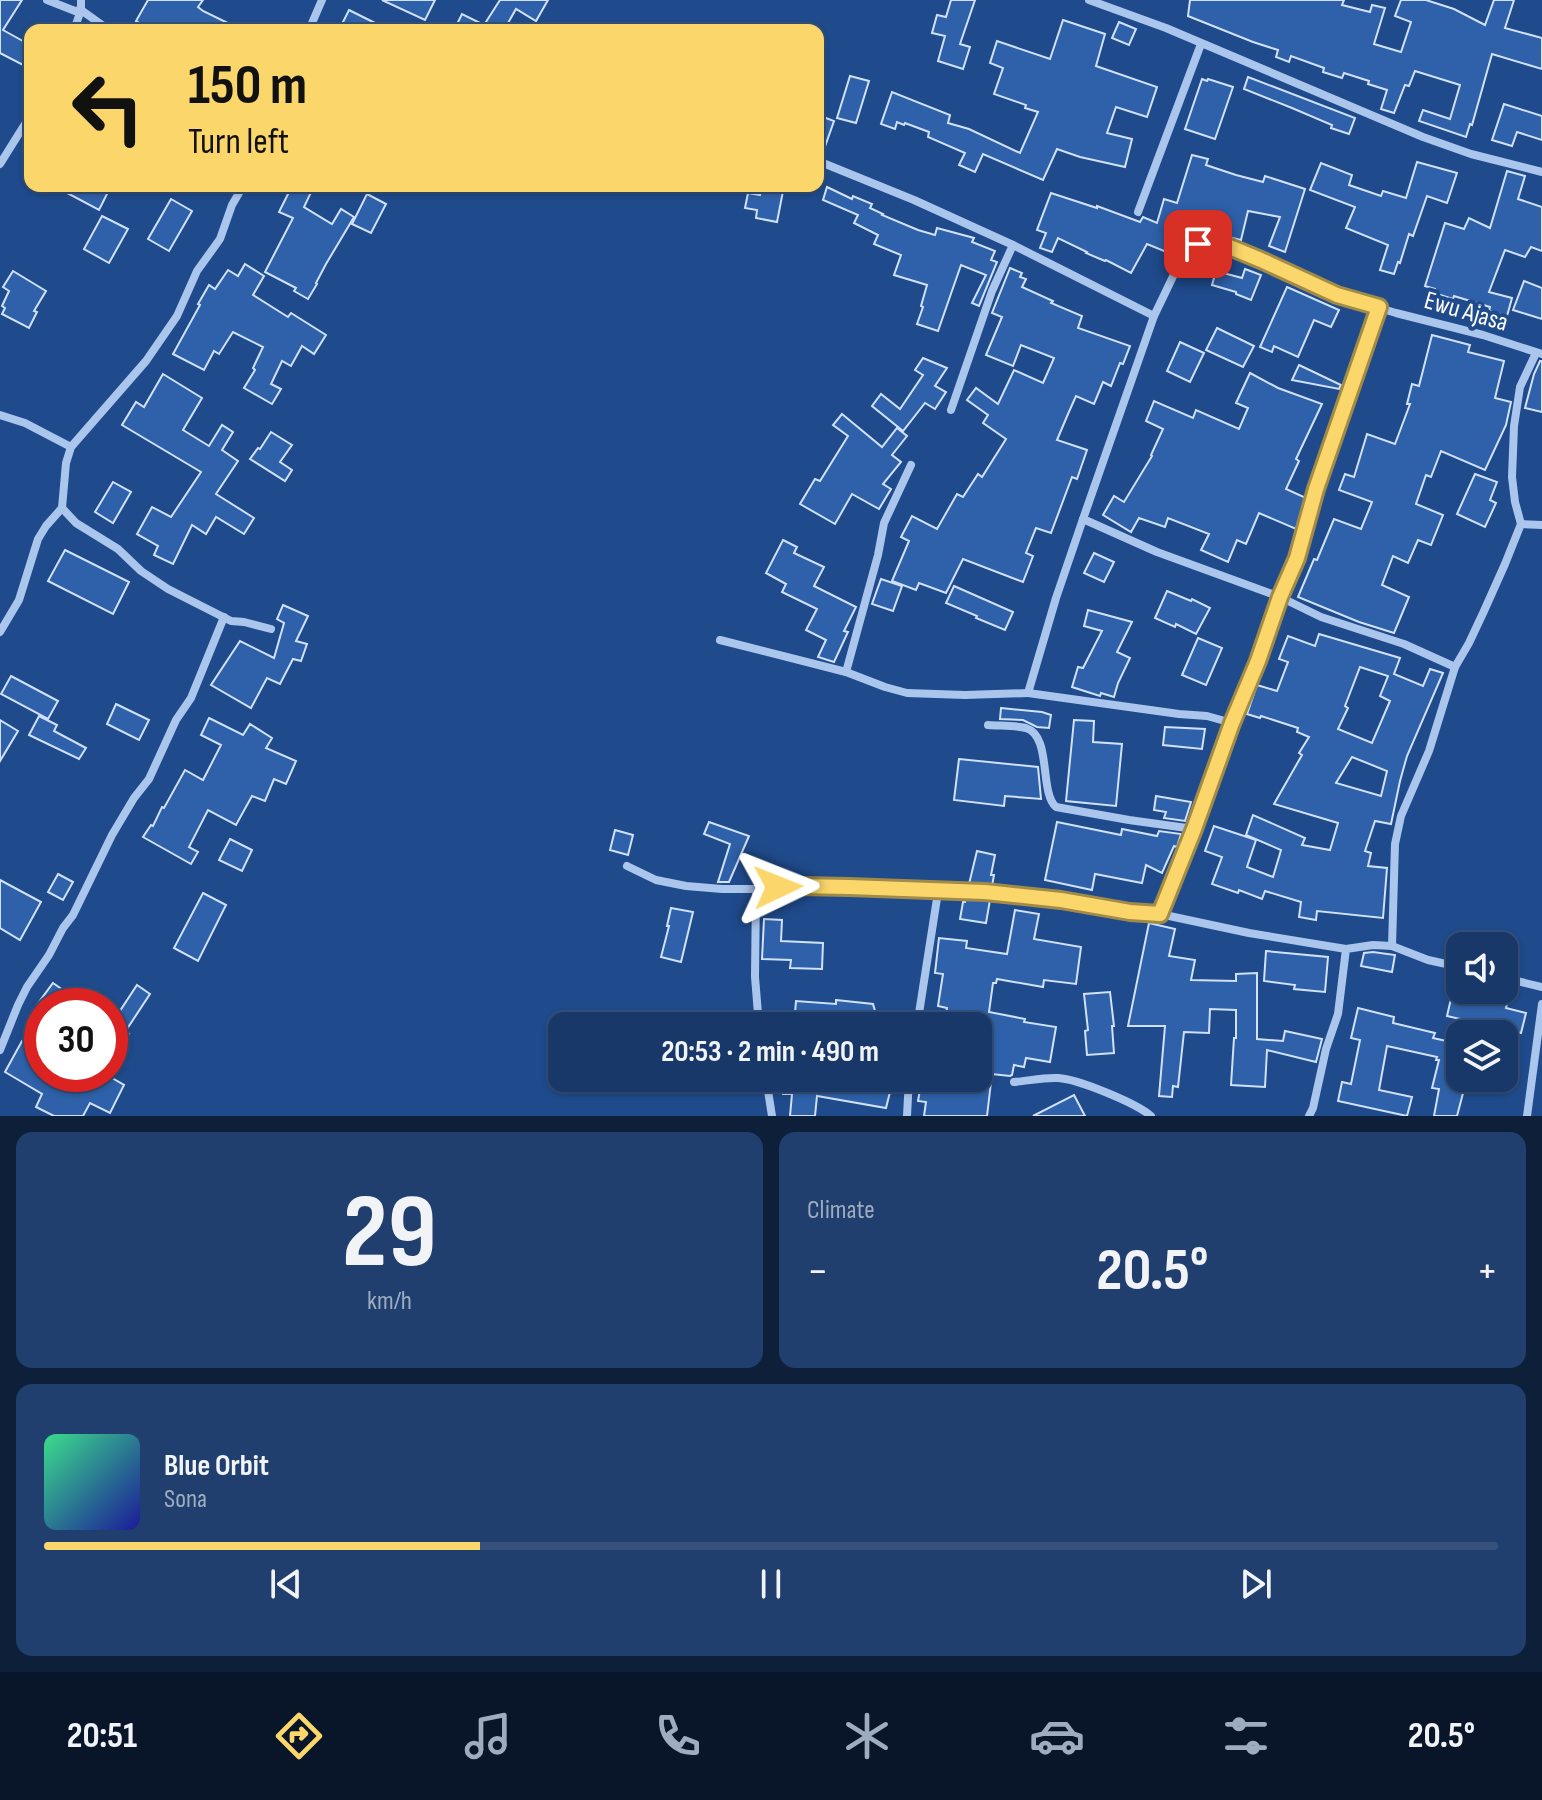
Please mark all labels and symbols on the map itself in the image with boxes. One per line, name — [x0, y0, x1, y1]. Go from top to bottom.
pin — [1164, 210, 1232, 278]
street label: Ewu Ajasa — [1420, 285, 1512, 339]
position arrow — [736, 845, 820, 929]
speed limit sign: 30 — [24, 988, 128, 1092]

